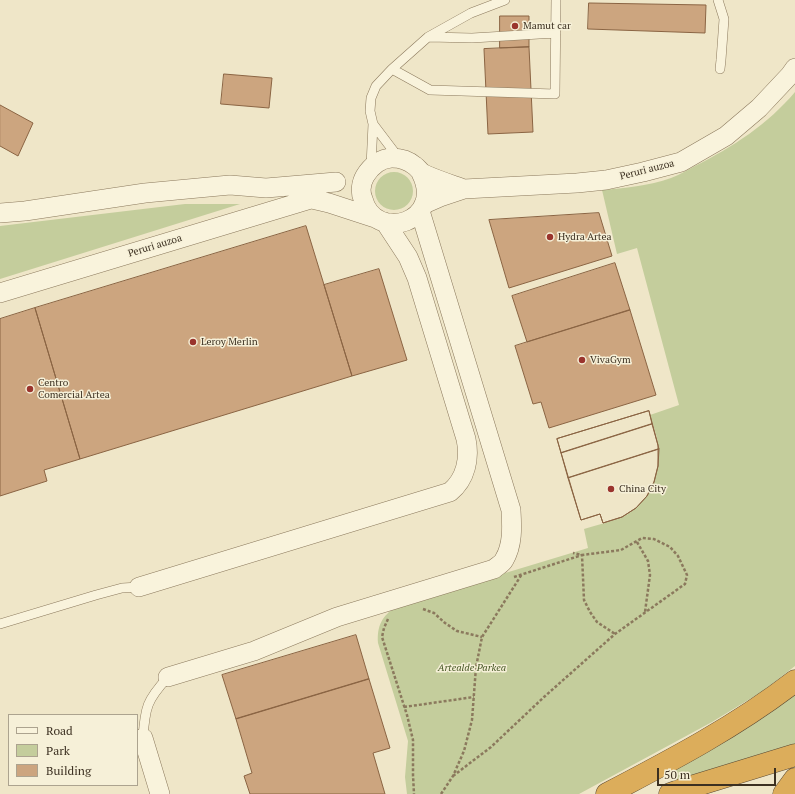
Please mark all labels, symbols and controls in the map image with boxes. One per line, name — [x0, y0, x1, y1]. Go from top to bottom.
place label: Mamut car — [523, 20, 571, 32]
marker: Mamut car — [510, 21, 520, 31]
street label: Peruri auzoa — [619, 157, 675, 183]
place label: Hydra Artea — [558, 231, 612, 243]
street label: Peruri auzoa — [127, 232, 183, 260]
marker: Hydra Artea — [545, 232, 555, 242]
place label: Leroy Merlin — [201, 336, 258, 348]
marker: Leroy Merlin — [188, 337, 198, 347]
place label: VivaGym — [590, 354, 631, 366]
marker: VivaGym — [577, 355, 587, 365]
place label: Centro Comercial Artea — [38, 377, 110, 400]
marker: Centro Comercial Artea — [25, 384, 35, 394]
place label: China City — [619, 483, 666, 495]
marker: China City — [606, 484, 616, 494]
park label: Artealde Parkea — [438, 662, 506, 674]
legend — [8, 714, 138, 786]
text: Road — [46, 723, 73, 738]
text: Park — [46, 743, 70, 758]
scale bar — [659, 760, 778, 786]
text: Building — [46, 763, 91, 778]
text: 50 m — [664, 767, 690, 782]

